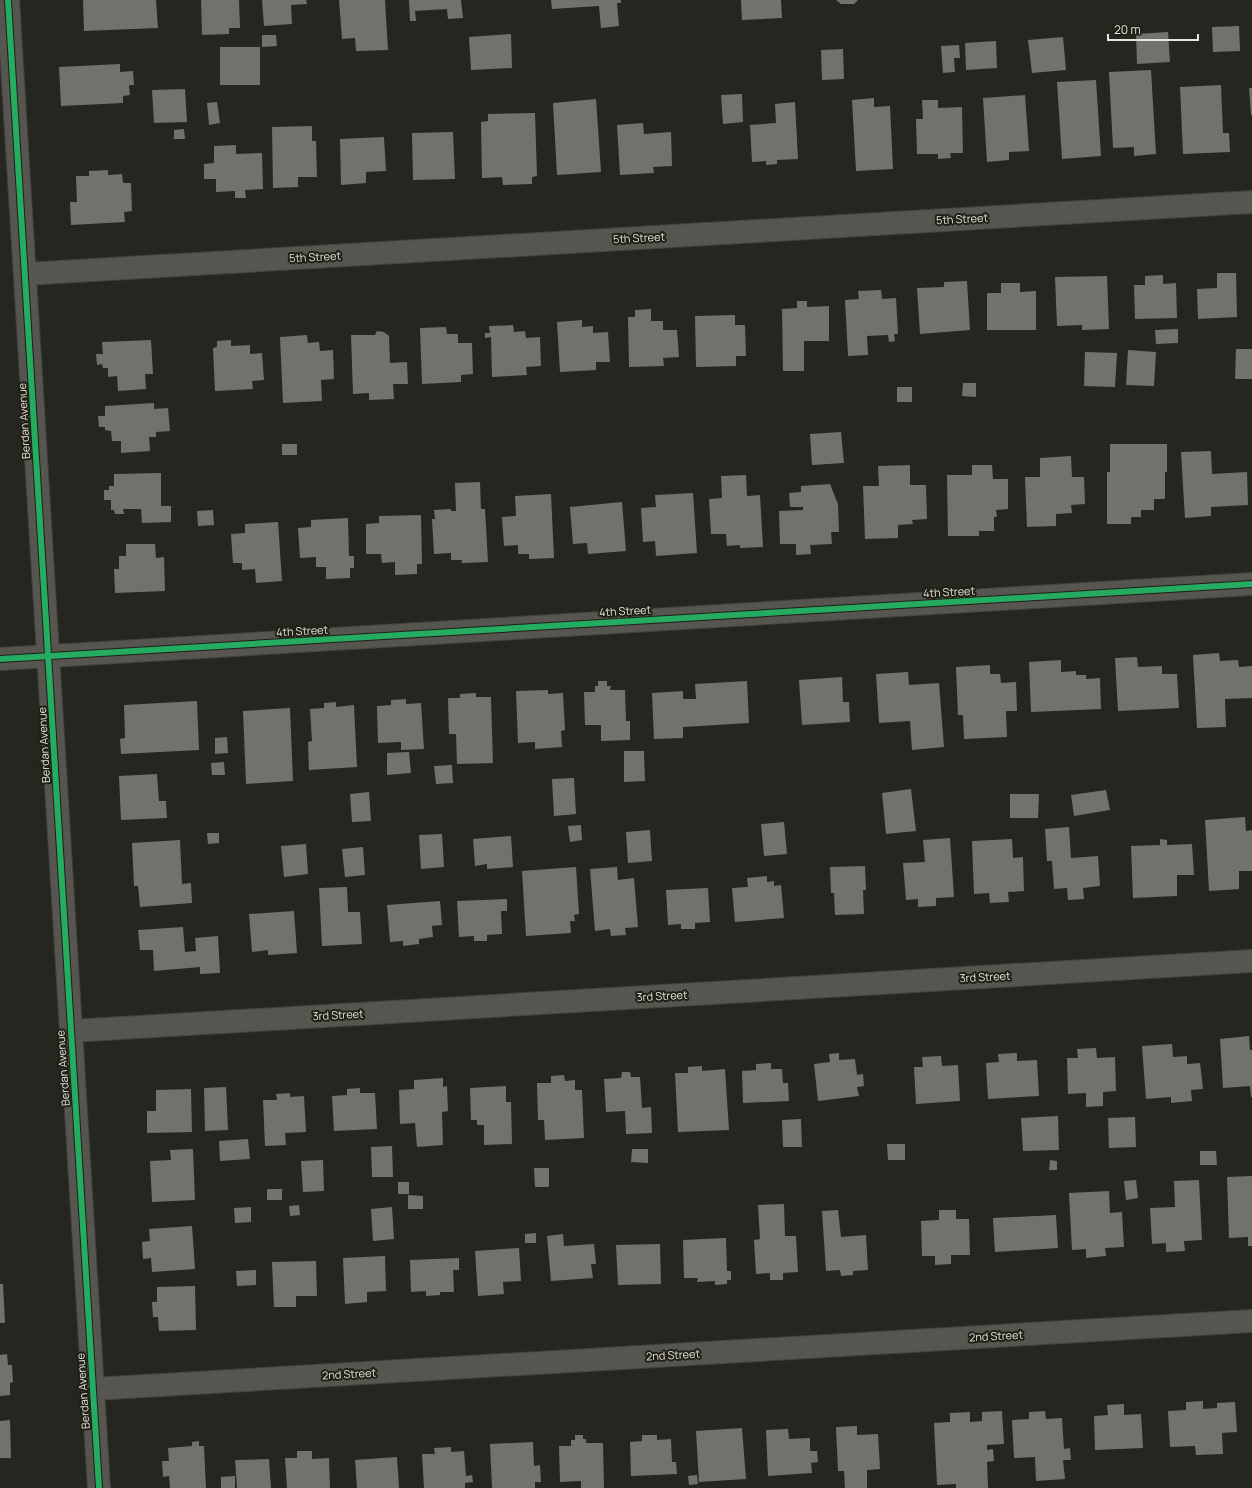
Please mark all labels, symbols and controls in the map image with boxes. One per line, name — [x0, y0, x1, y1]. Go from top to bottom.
scale bar — [1108, 16, 1198, 42]
text: 20 m — [1114, 21, 1141, 38]
street label: 5th Street — [936, 210, 988, 227]
street label: 5th Street — [613, 229, 665, 246]
street label: 5th Street — [289, 248, 341, 265]
street label: Berdan Avenue — [14, 382, 33, 459]
street label: 4th Street — [923, 583, 975, 600]
street label: 4th Street — [599, 602, 651, 619]
street label: 4th Street — [276, 622, 328, 639]
street label: Berdan Avenue — [34, 706, 53, 783]
street label: 3rd Street — [959, 968, 1011, 985]
street label: 3rd Street — [636, 987, 688, 1004]
street label: 3rd Street — [312, 1006, 364, 1023]
street label: Berdan Avenue — [52, 1029, 73, 1106]
street label: 2nd Street — [969, 1327, 1023, 1344]
street label: 2nd Street — [646, 1346, 700, 1363]
street label: Berdan Avenue — [72, 1352, 93, 1429]
street label: 2nd Street — [322, 1365, 376, 1382]

